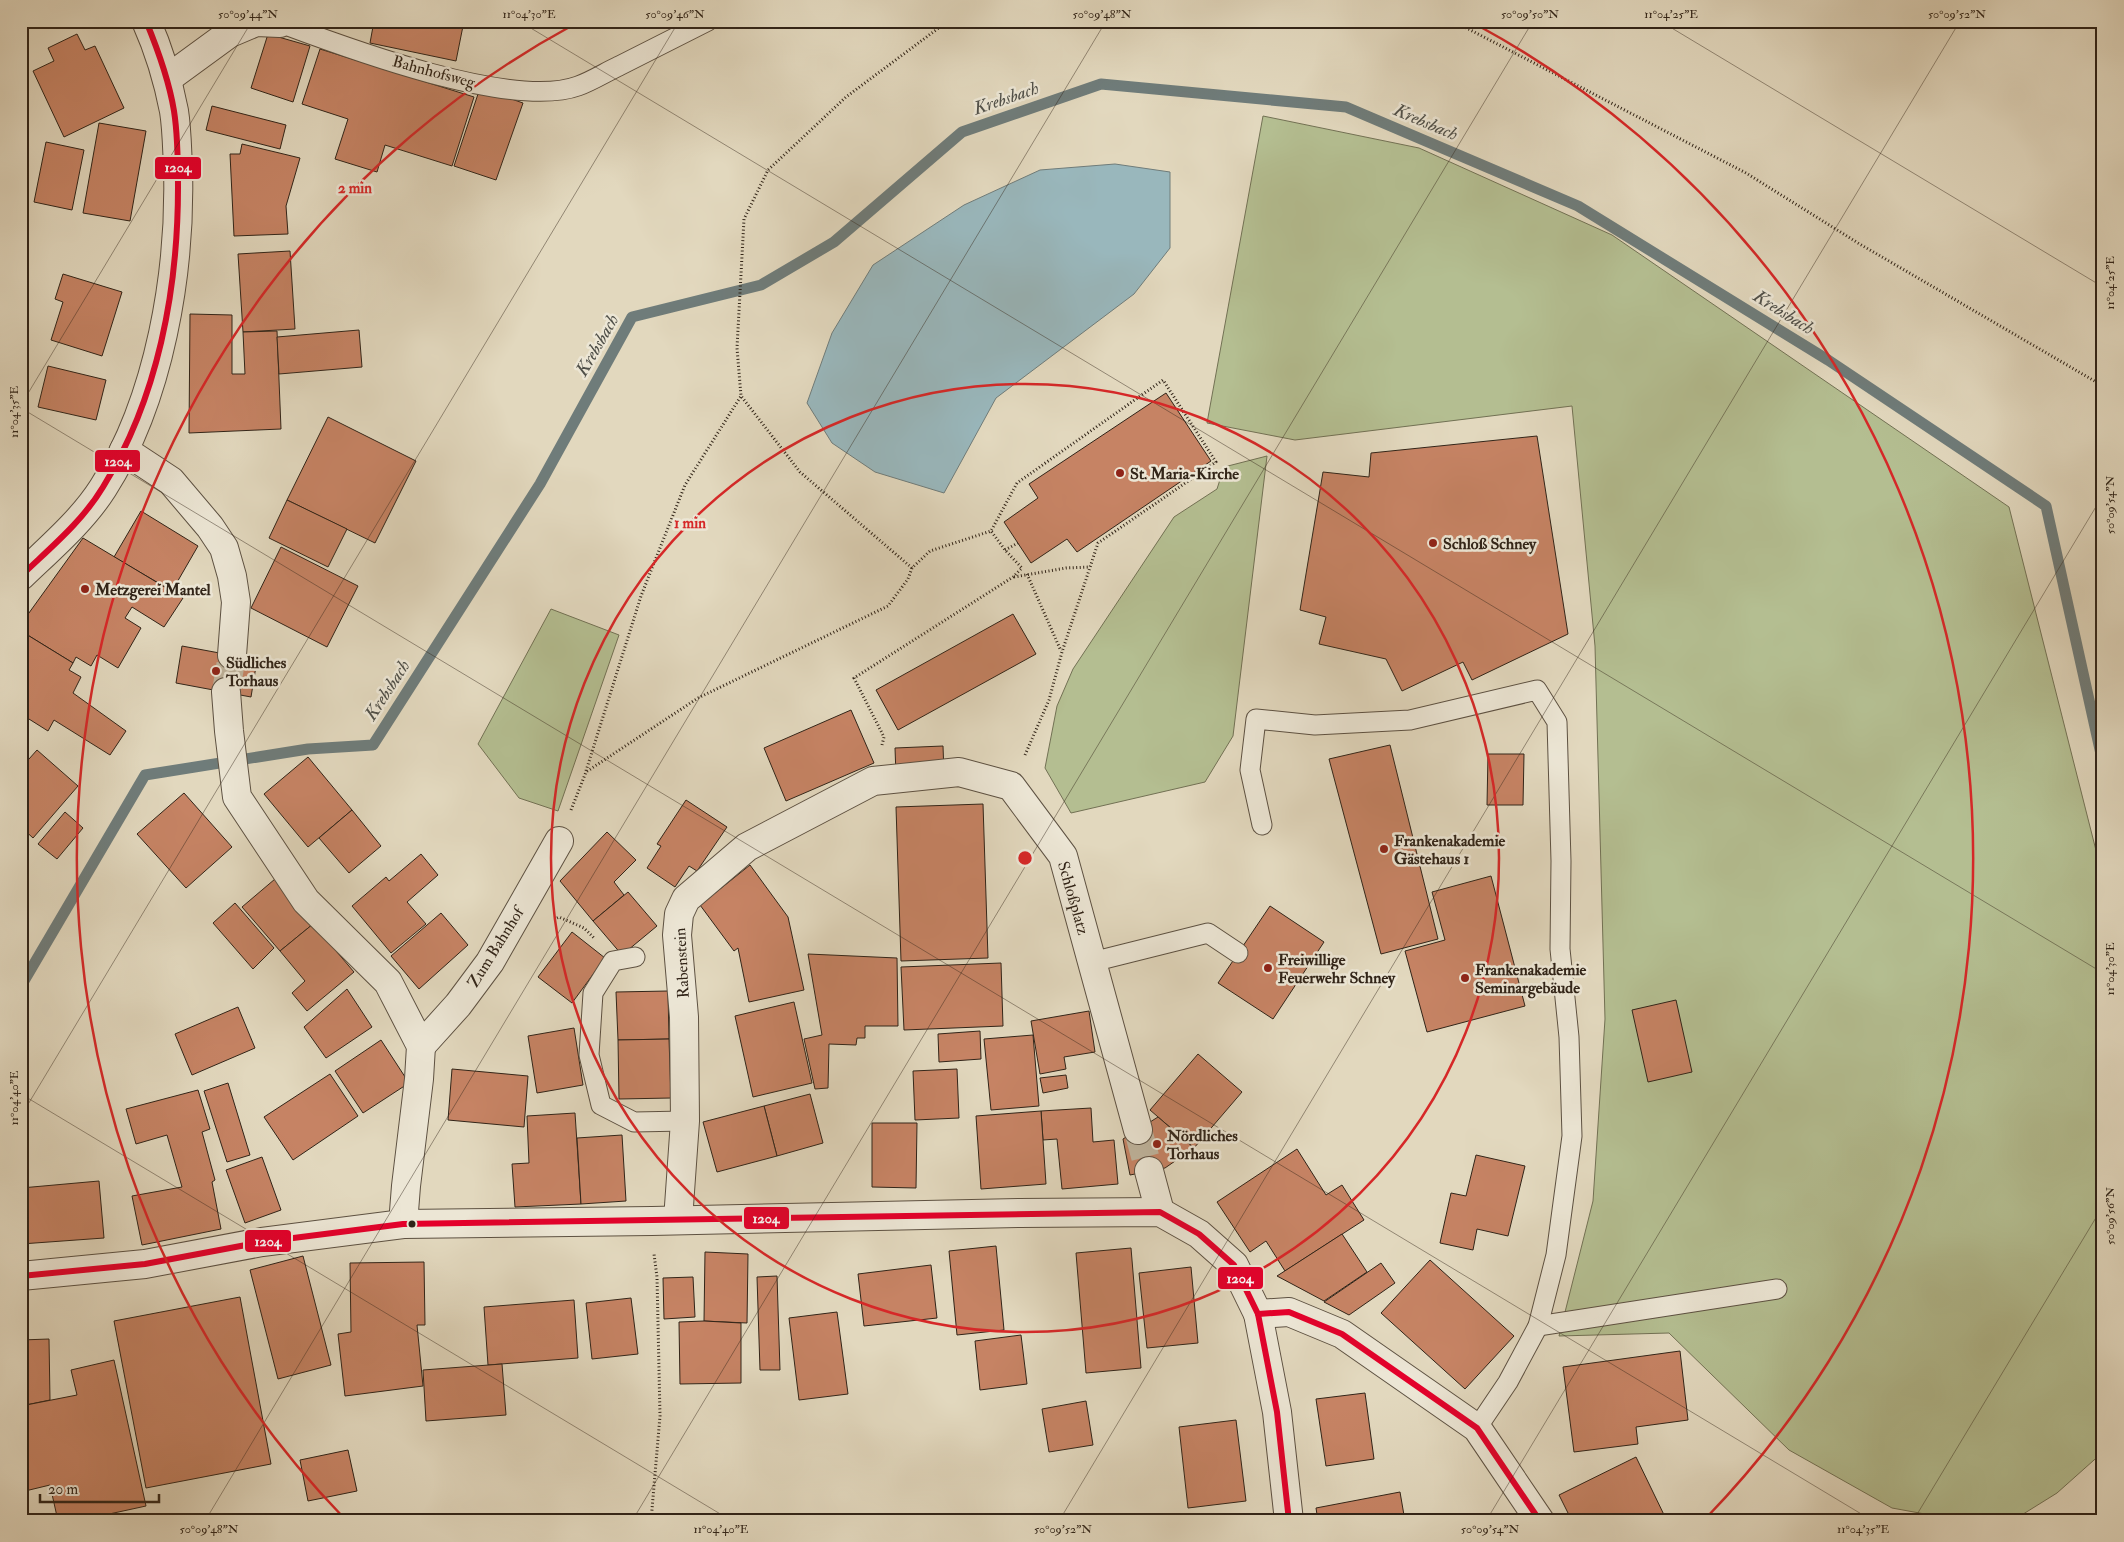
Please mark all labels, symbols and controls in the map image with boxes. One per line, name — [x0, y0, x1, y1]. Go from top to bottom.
text: 50°09'44"N — [218, 7, 278, 22]
text: 11°04'30"E — [502, 7, 556, 22]
text: 50°09'46"N — [645, 7, 705, 22]
text: 50°09'48"N — [1072, 7, 1132, 22]
text: 50°09'50"N — [1501, 7, 1559, 22]
text: 11°04'25"E — [1644, 7, 1698, 22]
text: 50°09'52"N — [1928, 7, 1986, 22]
street label: Bahnhofsweg — [390, 51, 478, 93]
water label: Krebsbach — [970, 77, 1042, 121]
water label: Krebsbach — [1389, 98, 1461, 146]
line badge: 1204 — [154, 156, 202, 180]
text: 1204 — [165, 159, 193, 176]
text: 2 min — [338, 179, 372, 198]
text: 11°04'25"E — [2103, 256, 2118, 310]
water label: Krebsbach — [1748, 284, 1818, 340]
water label: Krebsbach — [570, 310, 624, 381]
text: 11°04'35"E — [7, 386, 22, 438]
line badge: 1204 — [94, 449, 141, 473]
text: 1204 — [105, 453, 133, 470]
place label: St. Maria-Kirche — [1130, 464, 1239, 484]
marker: St. Maria-Kirche — [1114, 467, 1126, 479]
text: 50°09'54"N — [2103, 476, 2118, 534]
text: 1 min — [674, 514, 706, 533]
place label: Schloß Schney — [1443, 534, 1537, 555]
marker: Schloß Schney — [1427, 537, 1439, 549]
place label: Metzgerei Mantel — [94, 580, 212, 601]
marker: Metzgerei Mantel — [79, 583, 91, 595]
place label: Südliches Torhaus — [225, 653, 287, 691]
water label: Krebsbach — [359, 656, 415, 726]
marker: Südliches Torhaus — [210, 665, 222, 677]
place label: Frankenakademie Gästehaus 1 — [1394, 831, 1506, 869]
marker: Frankenakademie Gästehaus 1 — [1378, 843, 1390, 855]
centre of rings — [1016, 849, 1034, 867]
street label: Schloßplatz — [1052, 859, 1093, 938]
street label: Zum Bahnhof — [463, 901, 530, 991]
street label: Rabenstein — [670, 927, 694, 999]
text: 11°04'30"E — [2103, 942, 2118, 996]
place label: Freiwillige Feuerwehr Schney — [1278, 950, 1396, 989]
place label: Frankenakademie Seminargebäude — [1475, 960, 1587, 999]
marker: Freiwillige Feuerwehr Schney — [1262, 962, 1274, 974]
marker: Frankenakademie Seminargebäude — [1459, 972, 1471, 984]
text: 11°04'40"E — [7, 1070, 22, 1125]
place label: Nördliches Torhaus — [1166, 1126, 1238, 1164]
marker: Nördliches Torhaus — [1151, 1138, 1163, 1150]
text: 50°09'56"N — [2103, 1187, 2118, 1245]
line badge: 1204 — [743, 1206, 790, 1230]
text: 1204 — [753, 1210, 781, 1227]
unlabelled marker — [407, 1219, 417, 1229]
line badge: 1204 — [244, 1229, 292, 1253]
text: 1204 — [255, 1233, 283, 1250]
line badge: 1204 — [1217, 1266, 1264, 1290]
text: 1204 — [1227, 1270, 1255, 1287]
scale bar — [40, 1472, 159, 1504]
text: 20 m — [48, 1480, 78, 1499]
text: 50°09'48"N — [179, 1522, 239, 1537]
text: 11°04'40"E — [694, 1522, 749, 1537]
text: 50°09'52"N — [1034, 1522, 1092, 1537]
text: 50°09'54"N — [1461, 1522, 1519, 1537]
text: 11°04'35"E — [1837, 1522, 1889, 1537]

